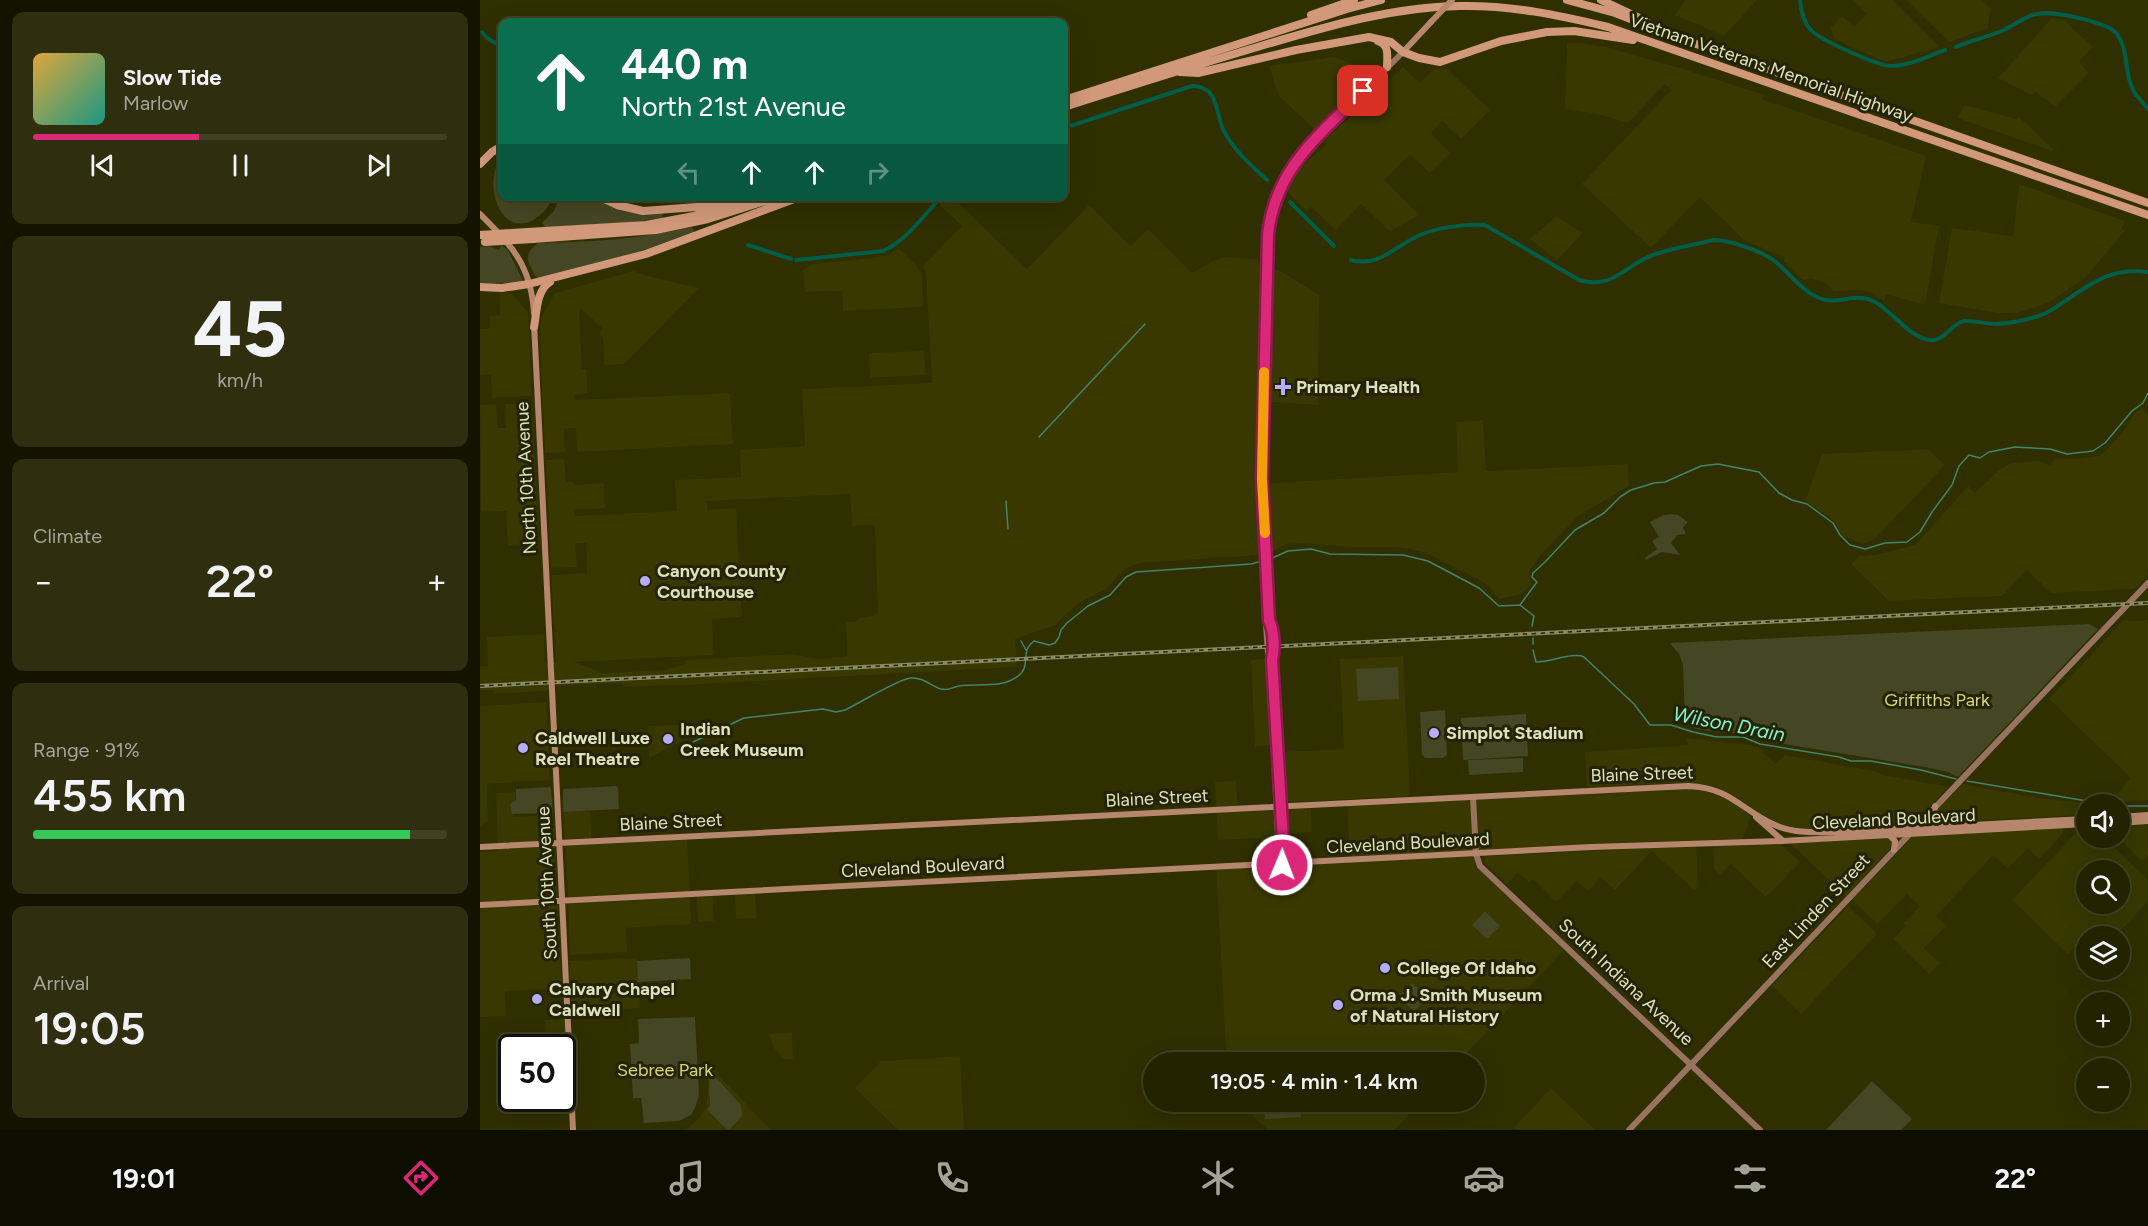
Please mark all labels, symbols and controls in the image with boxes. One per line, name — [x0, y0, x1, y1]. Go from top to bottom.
street label: Vietnam Veterans Memorial Highway — [1627, 9, 1916, 127]
text: 440 m — [621, 39, 748, 90]
icon: ahead — [522, 42, 600, 120]
text: Slow Tide — [123, 64, 222, 91]
pin — [1337, 65, 1388, 116]
icon: arrive — [1346, 74, 1379, 107]
text: North 21st Avenue — [621, 90, 846, 123]
text: Marlow — [123, 91, 188, 115]
icon: previous — [86, 149, 119, 182]
icon: pause — [224, 149, 257, 182]
icon: next — [362, 149, 395, 182]
icon: left — [672, 156, 705, 189]
icon: ahead — [735, 156, 768, 189]
icon: ahead — [798, 156, 831, 189]
icon: right — [861, 156, 894, 189]
text: 45 — [193, 282, 287, 376]
text: km/h — [217, 368, 263, 392]
place label: Primary Health — [1296, 376, 1420, 398]
marker: Primary Health — [1274, 378, 1292, 396]
street label: North 10th Avenue — [511, 401, 541, 555]
text: Climate — [33, 524, 102, 548]
text: 22° — [206, 554, 274, 608]
place label: Canyon County Courthouse — [657, 560, 787, 603]
text: − — [33, 562, 54, 601]
text: + — [426, 562, 447, 601]
marker: Canyon County Courthouse — [638, 574, 652, 588]
park label: Griffiths Park — [1884, 689, 1990, 711]
water label: Wilson Drain — [1671, 701, 1787, 747]
place label: Indian Creek Museum — [680, 718, 804, 761]
place label: Simplot Stadium — [1446, 722, 1584, 744]
marker: Simplot Stadium — [1427, 726, 1441, 740]
place label: Caldwell Luxe Reel Theatre — [535, 727, 650, 770]
marker: Indian Creek Museum — [661, 732, 675, 746]
text: Range · 91% — [33, 738, 140, 762]
marker: Caldwell Luxe Reel Theatre — [516, 741, 530, 755]
street label: Blaine Street — [1590, 761, 1694, 787]
text: 455 km — [33, 768, 186, 822]
street label: Blaine Street — [1105, 784, 1209, 812]
map controls — [2076, 794, 2130, 1112]
button: sound — [2076, 794, 2130, 848]
street label: Cleveland Boulevard — [1812, 804, 1976, 834]
street label: South 10th Avenue — [532, 805, 562, 960]
street label: Blaine Street — [619, 808, 723, 836]
street label: Cleveland Boulevard — [1326, 828, 1490, 858]
position arrow — [1250, 833, 1314, 897]
street label: East Linden Street — [1757, 849, 1875, 973]
street label: Cleveland Boulevard — [841, 852, 1005, 882]
button: search — [2076, 860, 2130, 914]
street label: South Indiana Avenue — [1554, 914, 1698, 1050]
button: layers — [2076, 926, 2130, 980]
place label: College Of Idaho — [1397, 957, 1536, 979]
marker: College Of Idaho — [1378, 961, 1392, 975]
text: Arrival — [33, 971, 89, 995]
place label: Calvary Chapel Caldwell — [549, 978, 675, 1021]
place label: Orma J. Smith Museum of Natural History — [1350, 984, 1542, 1027]
marker: Calvary Chapel Caldwell — [530, 992, 544, 1006]
button: + — [2076, 992, 2130, 1046]
marker: Orma J. Smith Museum of Natural History — [1331, 998, 1345, 1012]
text: 19:05 — [33, 1001, 145, 1055]
speed limit sign: 50 — [498, 1034, 576, 1112]
button: − — [2076, 1058, 2130, 1112]
park label: Sebree Park — [617, 1059, 713, 1081]
text: 19:05 · 4 min · 1.4 km — [1210, 1068, 1418, 1095]
icon: directions — [400, 1157, 442, 1199]
icon: music — [666, 1157, 708, 1199]
icon: phone — [931, 1157, 973, 1199]
icon: climate — [1197, 1157, 1239, 1199]
icon: car — [1463, 1157, 1505, 1199]
icon: filters — [1729, 1157, 1771, 1199]
text: 19:01 — [112, 1162, 176, 1195]
text: 22° — [1995, 1162, 2036, 1195]

